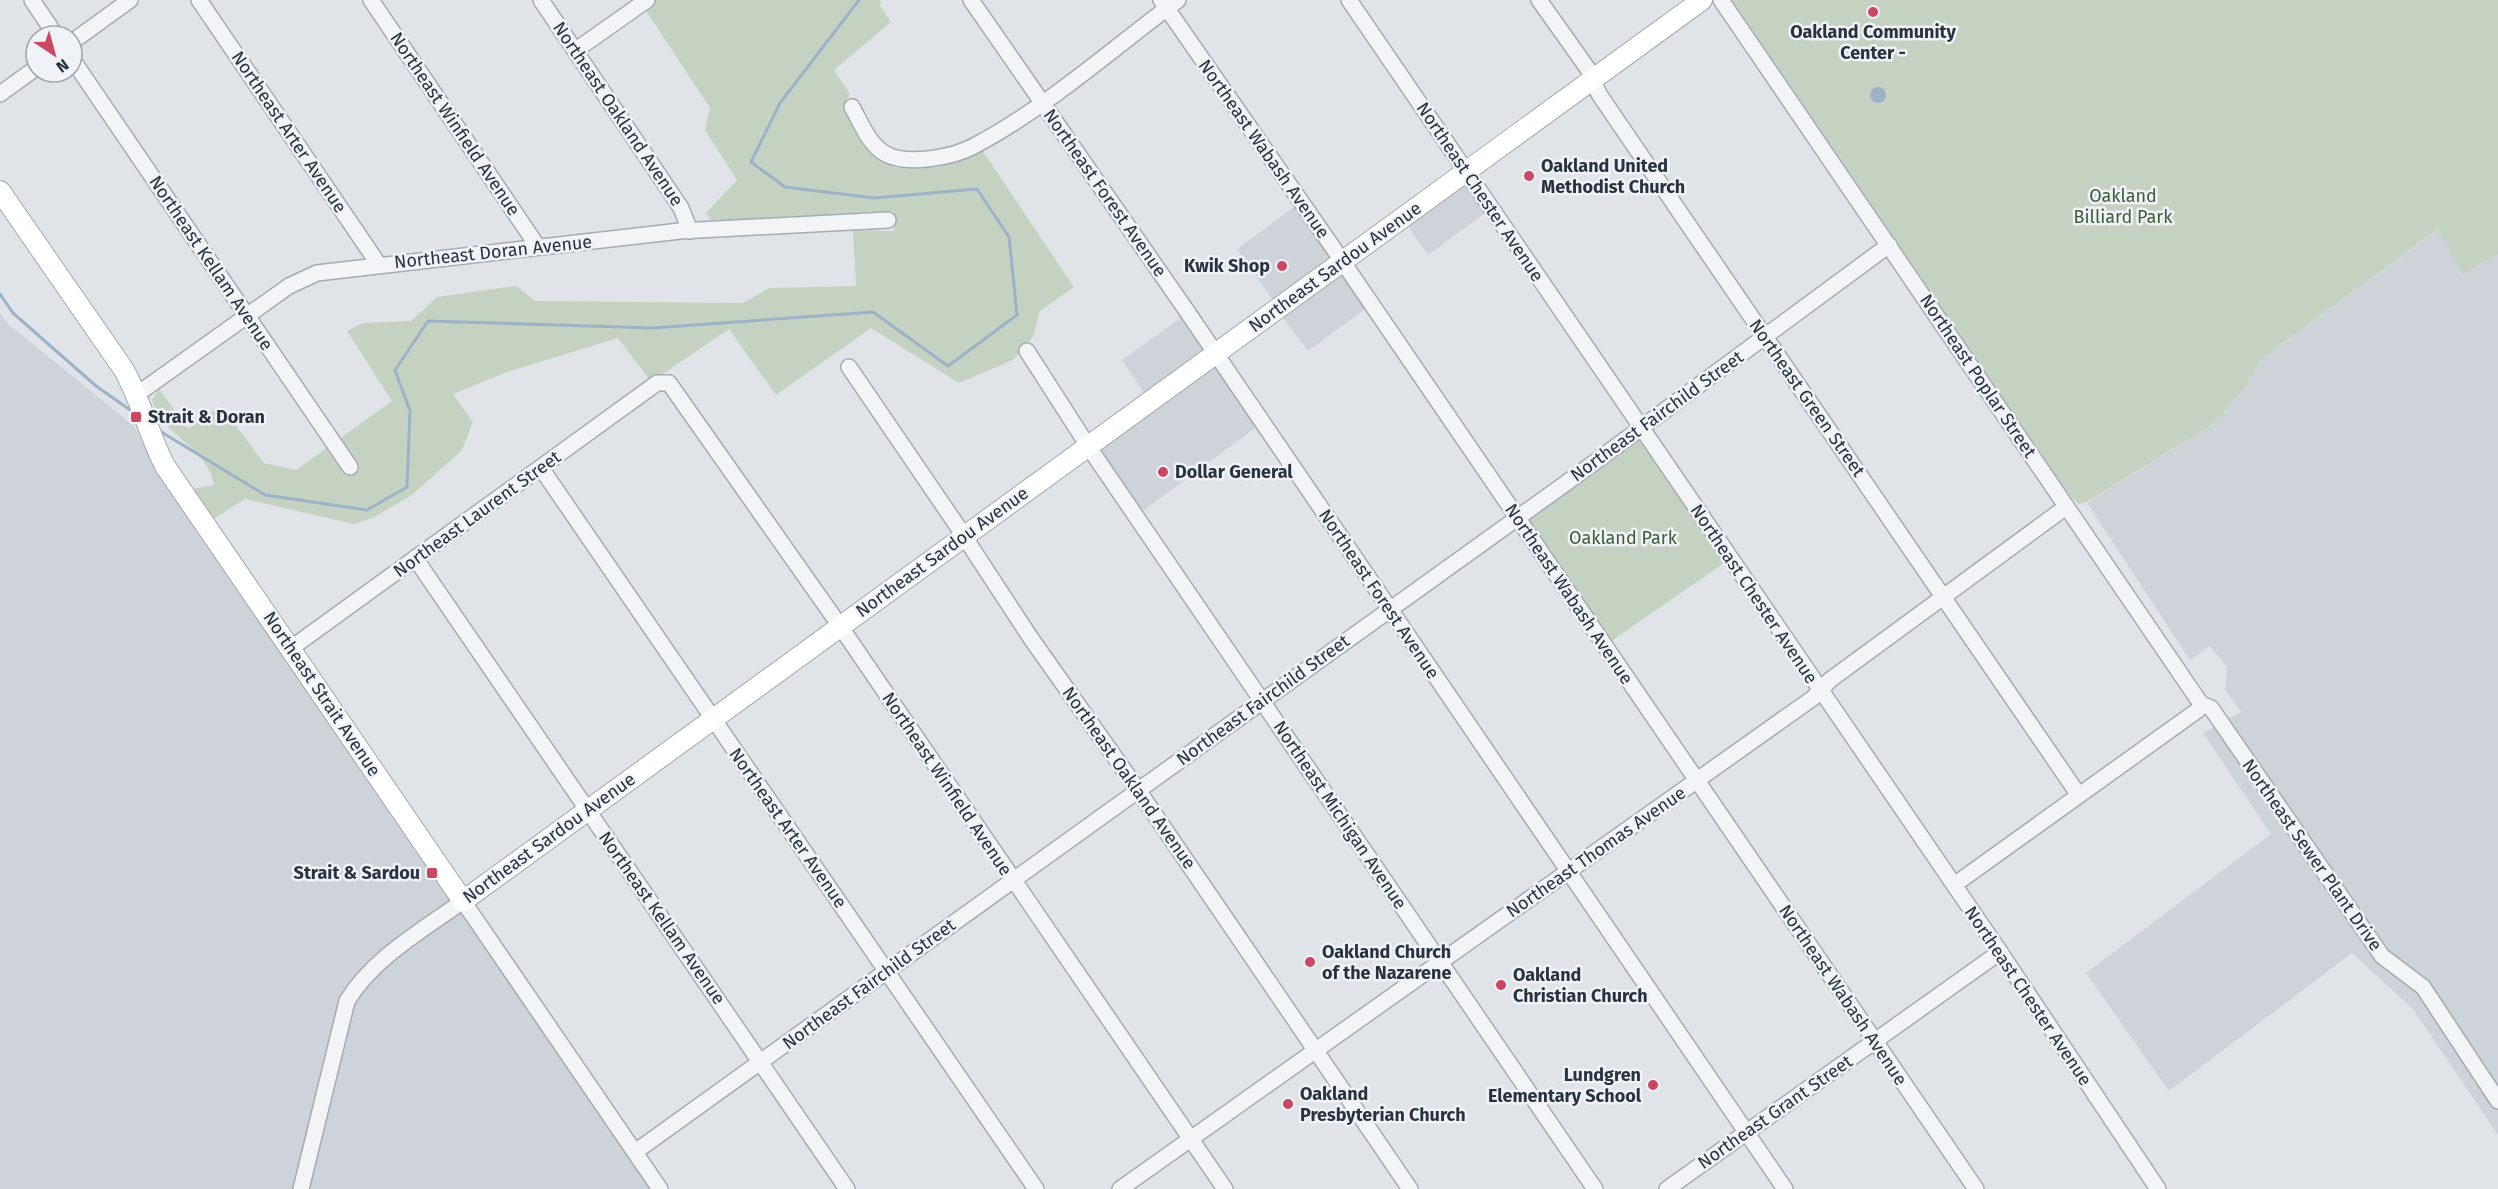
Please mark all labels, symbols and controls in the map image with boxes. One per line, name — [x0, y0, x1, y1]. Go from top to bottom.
marker: Oakland Community Center - — [1866, 5, 1880, 19]
street label: Northeast Oakland Avenue — [548, 18, 688, 210]
place label: Oakland Community Center - — [1790, 21, 1956, 64]
north arrow — [24, 24, 84, 84]
street label: Northeast Winfield Avenue — [385, 28, 525, 220]
street label: Northeast Arter Avenue — [227, 47, 351, 217]
text: N — [53, 55, 72, 77]
street label: Northeast Wabash Avenue — [1194, 55, 1334, 243]
street label: Northeast Chester Avenue — [1412, 98, 1548, 286]
street label: Northeast Forest Avenue — [1039, 105, 1171, 281]
place label: Oakland United Methodist Church — [1541, 155, 1685, 198]
marker: Oakland United Methodist Church — [1522, 169, 1536, 183]
street label: Northeast Kellam Avenue — [144, 171, 278, 355]
park label: Oakland Billiard Park — [2074, 185, 2173, 228]
street label: Northeast Sardou Avenue — [1244, 197, 1426, 337]
street label: Northeast Doran Avenue — [393, 231, 593, 273]
place label: Kwik Shop — [1184, 255, 1270, 277]
marker: Kwik Shop — [1275, 259, 1289, 273]
street label: Northeast Poplar Street — [1915, 290, 2041, 462]
street label: Northeast Green Street — [1744, 315, 1870, 481]
street label: Northeast Fairchild Street — [1566, 346, 1748, 486]
place label: Strait & Doran — [148, 406, 265, 428]
marker: Strait & Doran — [129, 410, 143, 424]
street label: Northeast Laurent Street — [389, 446, 565, 582]
place label: Dollar General — [1175, 461, 1293, 483]
marker: Dollar General — [1156, 465, 1170, 479]
street label: Northeast Sardou Avenue — [851, 482, 1033, 622]
street label: Northeast Wabash Avenue — [1500, 499, 1638, 689]
street label: Northeast Chester Avenue — [1686, 500, 1822, 688]
street label: Northeast Forest Avenue — [1314, 505, 1444, 683]
park label: Oakland Park — [1569, 527, 1678, 549]
street label: Northeast Strait Avenue — [259, 607, 385, 781]
street label: Northeast Fairchild Street — [1172, 630, 1354, 770]
street label: Northeast Oakland Avenue — [1058, 682, 1200, 874]
street label: Northeast Winfield Avenue — [877, 688, 1017, 880]
street label: Northeast Michigan Avenue — [1269, 716, 1411, 914]
street label: Northeast Arter Avenue — [724, 744, 852, 912]
street label: Northeast Sewer Plant Drive — [2237, 755, 2387, 955]
street label: Northeast Sardou Avenue — [458, 768, 640, 908]
street label: Northeast Thomas Avenue — [1502, 782, 1690, 922]
street label: Northeast Kellam Avenue — [594, 827, 730, 1009]
place label: Strait & Sardou — [294, 862, 420, 884]
marker: Strait & Sardou — [425, 866, 439, 880]
street label: Northeast Wabash Avenue — [1774, 900, 1912, 1090]
street label: Northeast Chester Avenue — [1960, 902, 2096, 1090]
street label: Northeast Fairchild Street — [778, 914, 960, 1054]
place label: Oakland Church of the Nazarene — [1322, 941, 1451, 984]
marker: Oakland Church of the Nazarene — [1303, 955, 1317, 969]
place label: Oakland Christian Church — [1513, 964, 1648, 1007]
marker: Oakland Christian Church — [1494, 978, 1508, 992]
street label: Northeast Grant Street — [1693, 1050, 1857, 1174]
place label: Lundgren Elementary School — [1488, 1064, 1642, 1107]
marker: Lundgren Elementary School — [1646, 1078, 1660, 1092]
place label: Oakland Presbyterian Church — [1300, 1083, 1466, 1126]
marker: Oakland Presbyterian Church — [1281, 1097, 1295, 1111]

